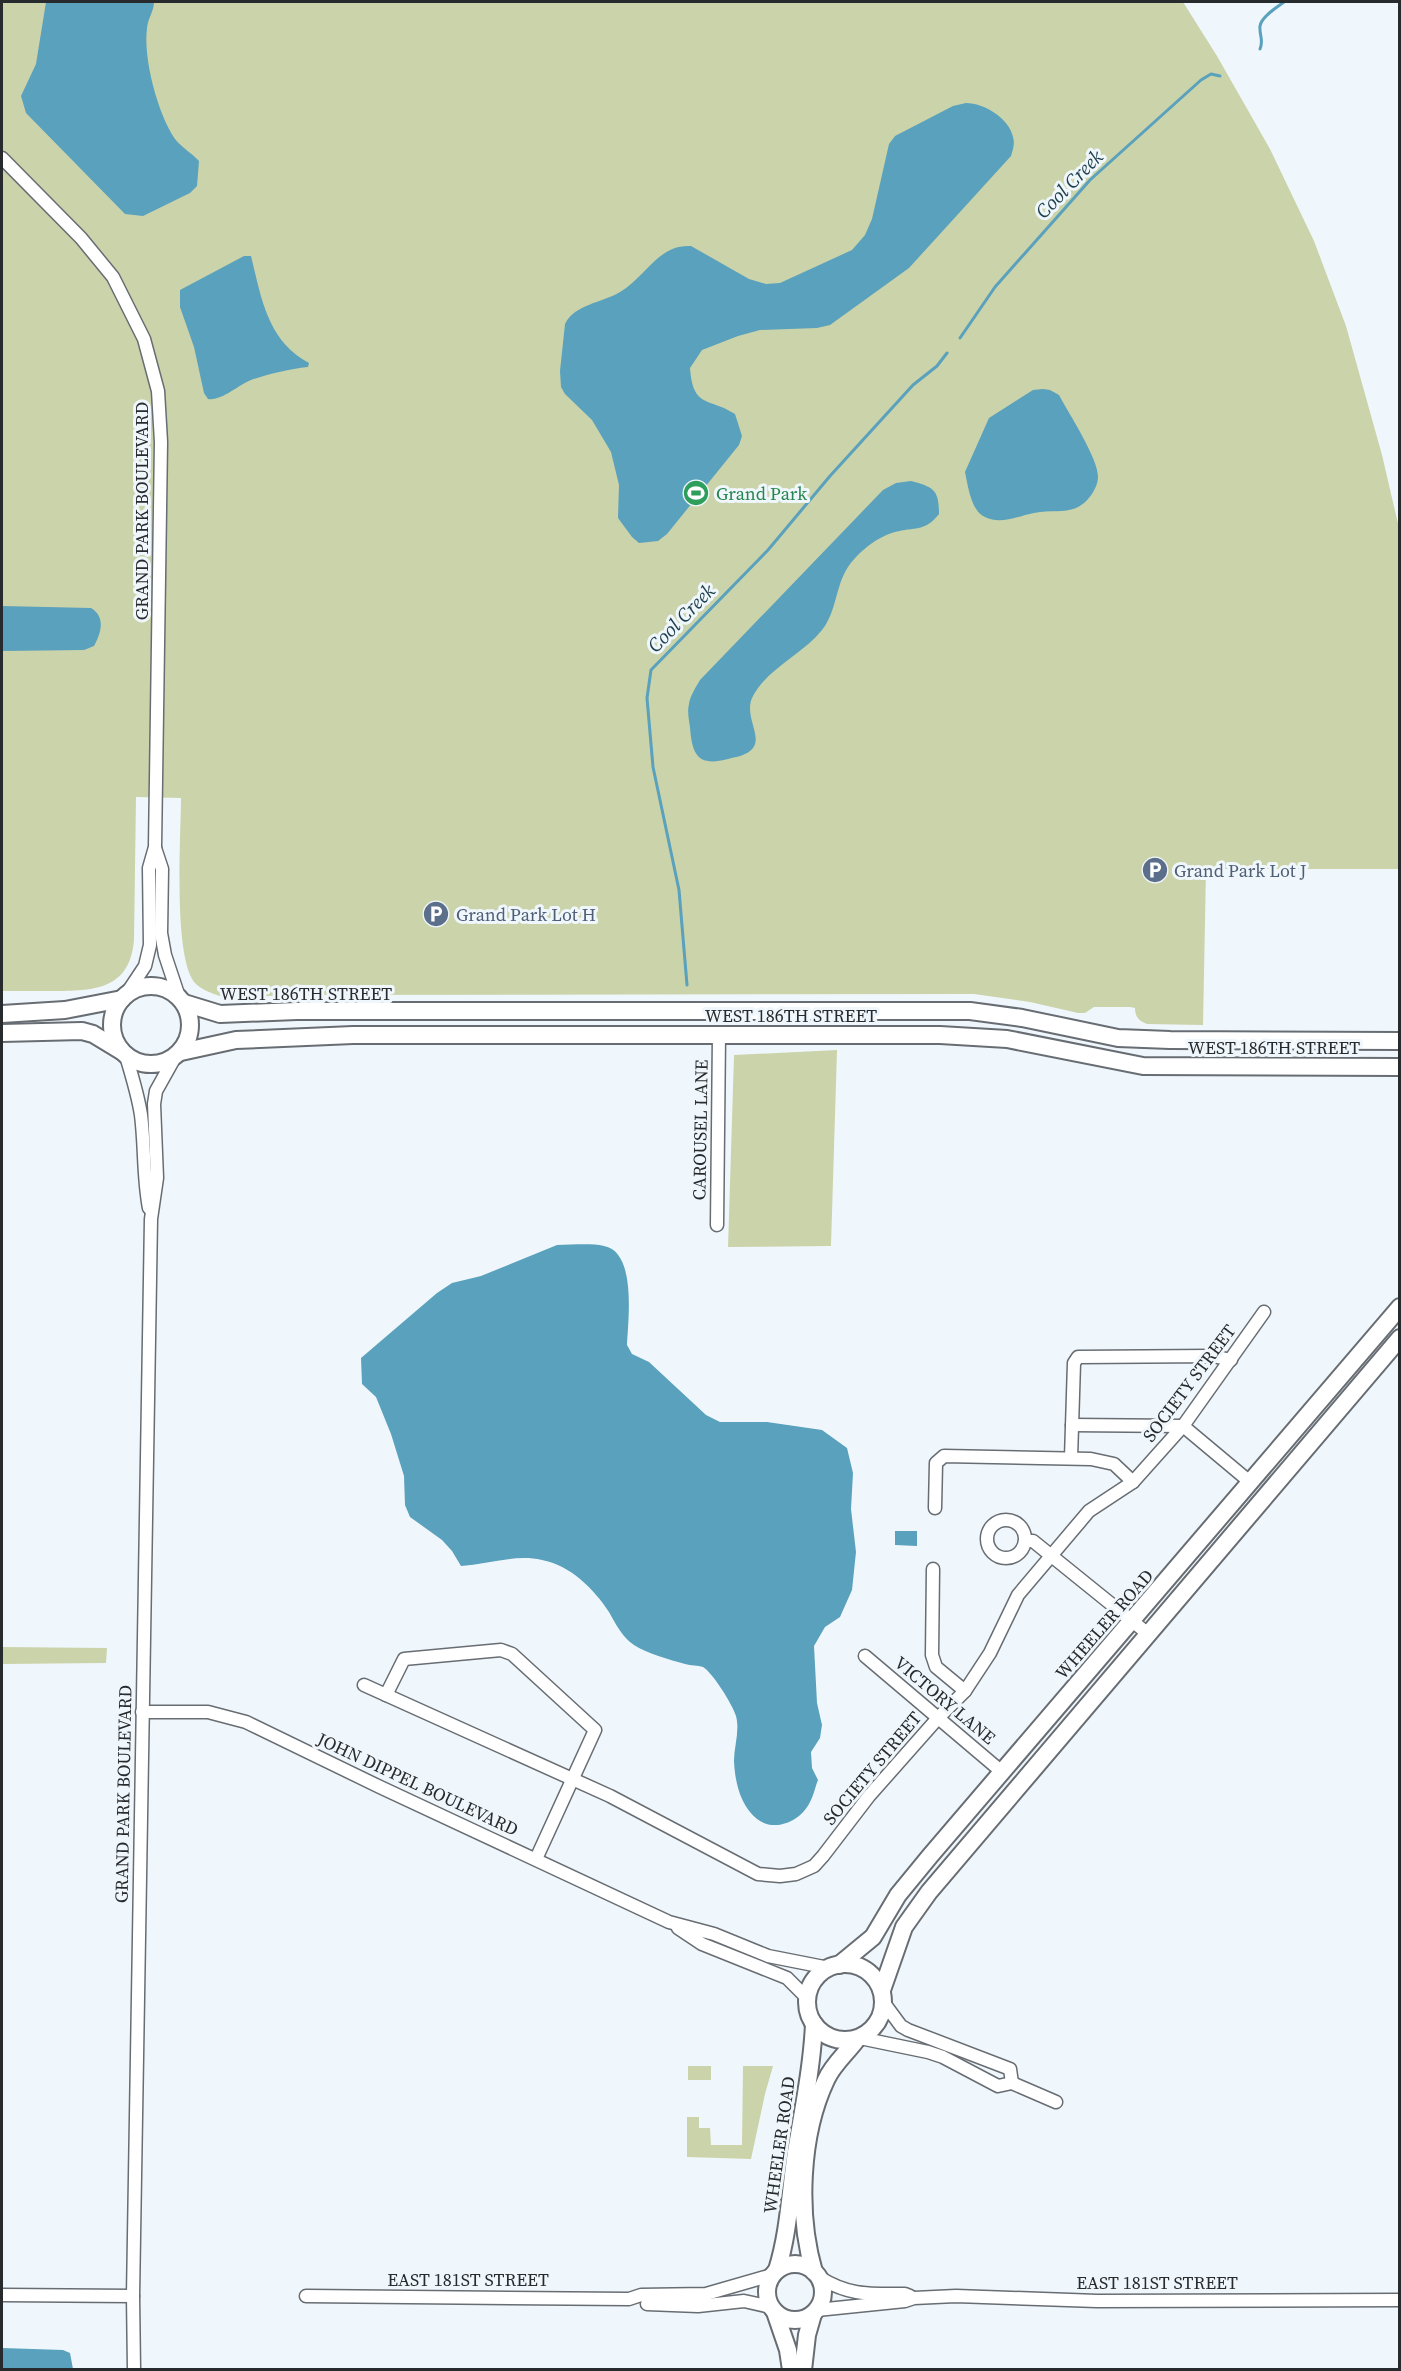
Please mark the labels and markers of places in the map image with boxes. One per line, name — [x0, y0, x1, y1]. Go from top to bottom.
sports icon: Grand Park — [681, 478, 711, 508]
place label: Grand Park — [716, 481, 807, 506]
parking icon: Grand Park Lot J — [1140, 855, 1170, 885]
place label: Grand Park Lot J — [1174, 858, 1307, 883]
parking icon: Grand Park Lot H — [421, 899, 451, 929]
place label: Grand Park Lot H — [456, 902, 596, 927]

